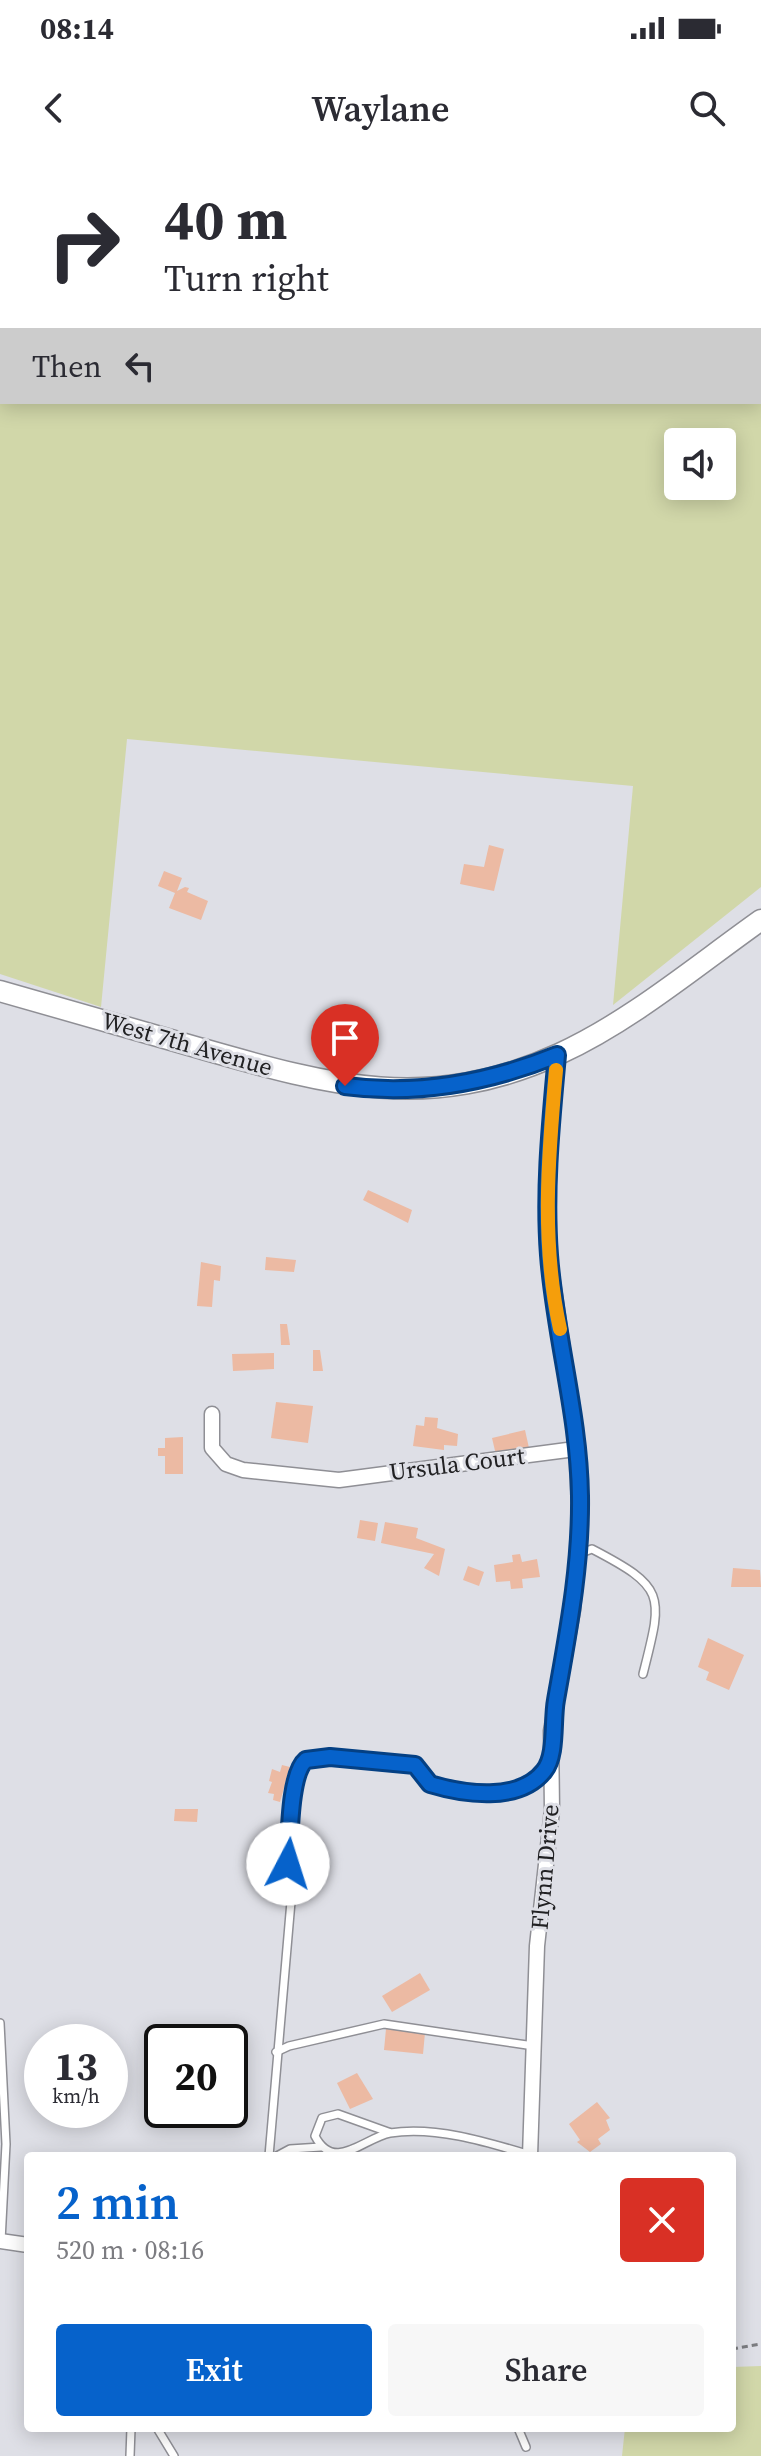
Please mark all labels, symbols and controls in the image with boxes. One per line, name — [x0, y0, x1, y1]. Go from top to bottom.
text: 08:14 — [40, 8, 114, 49]
text: Waylane — [311, 84, 450, 133]
icon: back — [32, 86, 76, 130]
icon: search — [685, 86, 729, 130]
text: 40 m — [164, 181, 287, 258]
icon: right — [32, 192, 136, 296]
text: Turn right — [164, 254, 329, 303]
icon: left — [118, 344, 162, 388]
text: Then — [32, 346, 102, 387]
map controls — [664, 428, 736, 500]
button: sound — [664, 428, 736, 500]
street label: West 7th Avenue — [98, 1003, 276, 1084]
pin — [311, 1004, 379, 1086]
icon: arrive — [323, 1016, 367, 1060]
street label: Ursula Court — [387, 1439, 527, 1488]
street label: Flynn Drive — [523, 1803, 566, 1931]
position arrow — [246, 1822, 330, 1906]
speed limit sign: 20 — [144, 2024, 248, 2128]
text: 13 — [54, 2039, 98, 2093]
text: km/h — [52, 2082, 100, 2110]
text: 2 min — [56, 2169, 179, 2235]
button: close — [620, 2178, 704, 2262]
text: 520 m · 08:16 — [56, 2232, 204, 2268]
button: Exit — [56, 2324, 372, 2416]
button: Share — [388, 2324, 704, 2416]

